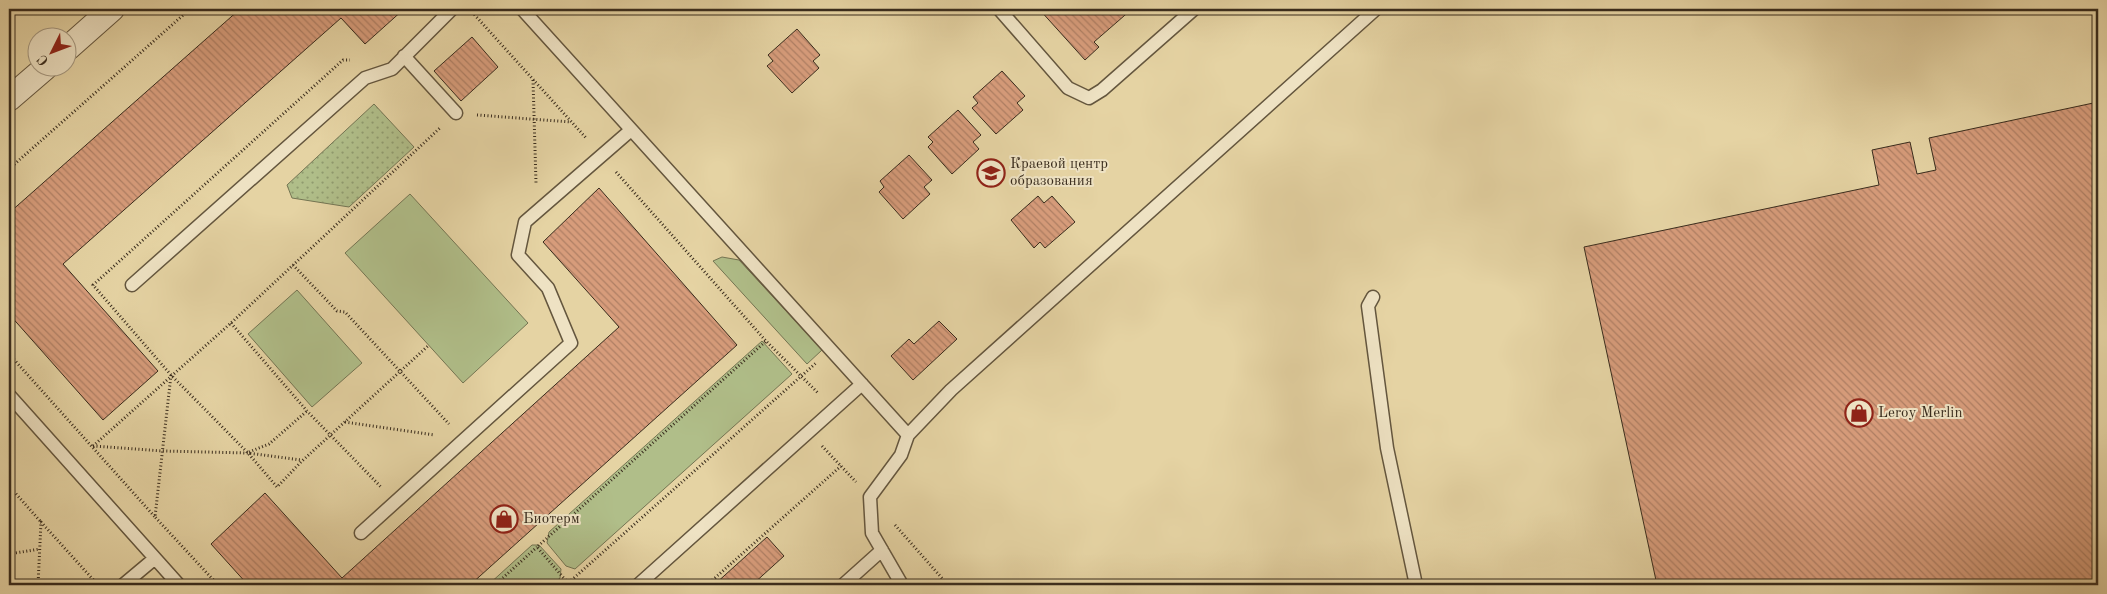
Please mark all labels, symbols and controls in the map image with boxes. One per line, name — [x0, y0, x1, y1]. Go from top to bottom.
north arrow — [28, 28, 78, 78]
text: С — [35, 52, 51, 68]
place label: Краевой центр образования — [1010, 157, 1108, 189]
school or university icon: Краевой центр образования — [976, 158, 1006, 188]
shop icon: Leroy Merlin — [1844, 398, 1874, 428]
place label: Leroy Merlin — [1878, 406, 1963, 421]
shop icon: Биотерм — [489, 504, 519, 534]
place label: Биотерм — [523, 512, 580, 527]

